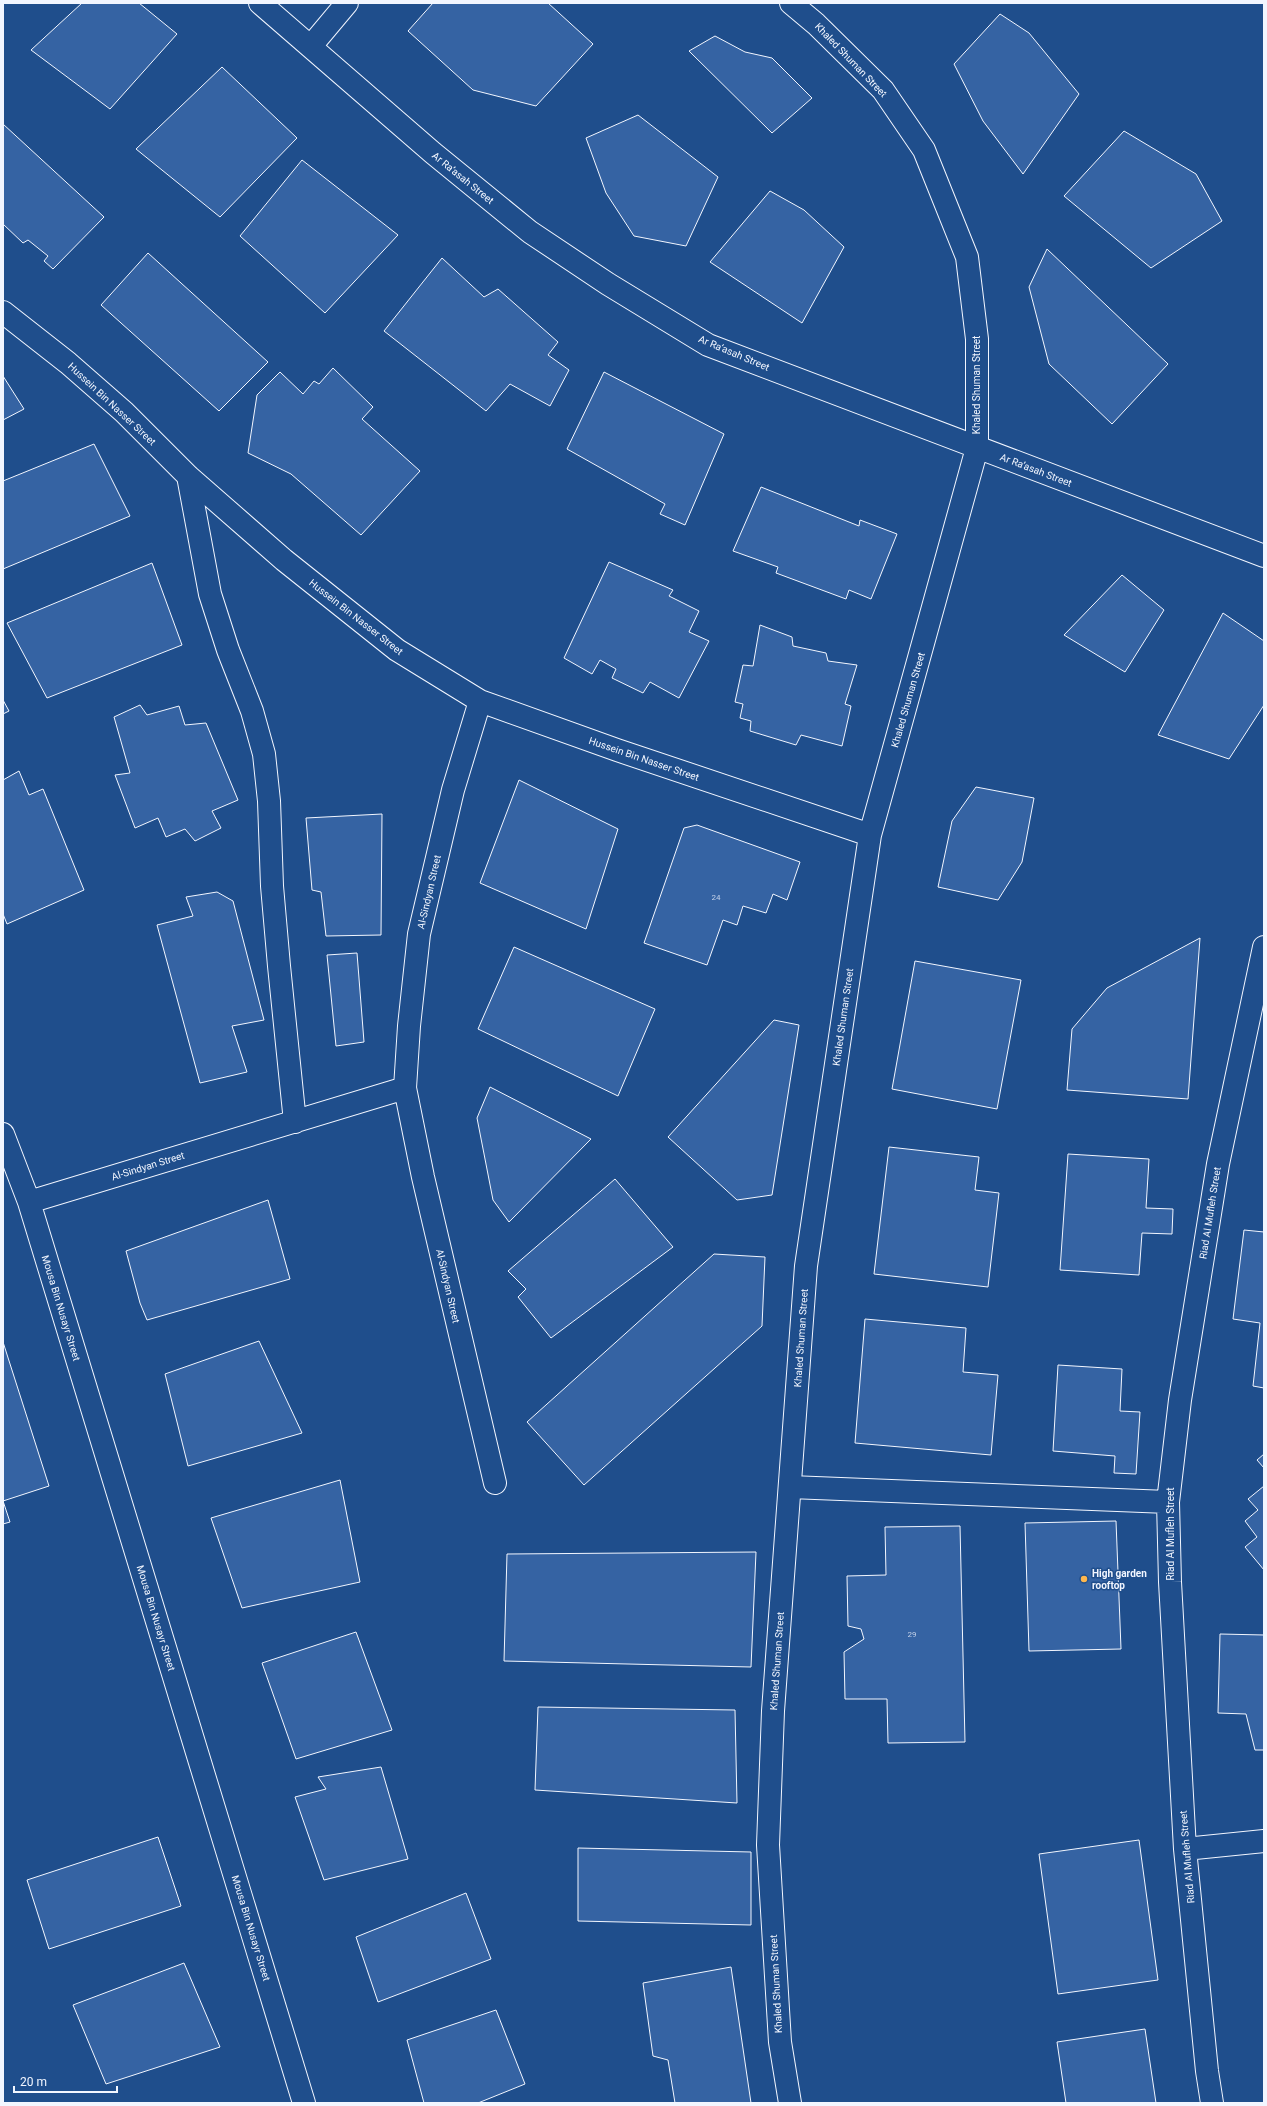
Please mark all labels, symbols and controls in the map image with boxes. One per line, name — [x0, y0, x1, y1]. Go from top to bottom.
street label: Khaled Shuman Street — [813, 21, 889, 99]
street label: Ar Ra’asah Street — [430, 150, 496, 206]
street label: Ar Ra’asah Street — [697, 333, 771, 373]
street label: Khaled Shuman Street — [971, 336, 982, 434]
street label: Hussein Bin Nasser Street — [66, 360, 158, 448]
street label: Ar Ra’asah Street — [999, 451, 1073, 489]
street label: Hussein Bin Nasser Street — [307, 577, 405, 657]
street label: Khaled Shuman Street — [889, 651, 927, 749]
street label: Hussein Bin Nasser Street — [587, 735, 701, 783]
street label: Al-Sindyan Street — [415, 854, 443, 930]
house number: 24 — [712, 893, 721, 902]
street label: Khaled Shuman Street — [831, 967, 855, 1067]
street label: Al-Sindyan Street — [110, 1150, 186, 1182]
street label: Riad Al Mufleh Street — [1197, 1166, 1223, 1260]
street label: Al-Sindyan Street — [434, 1248, 462, 1324]
street label: Mousa Bin Nusayr Street — [40, 1254, 82, 1362]
street label: Khaled Shuman Street — [792, 1288, 810, 1388]
street label: Riad Al Mufleh Street — [1165, 1487, 1176, 1581]
street label: Mousa Bin Nusayr Street — [135, 1564, 177, 1672]
place label: High garden rooftop — [1092, 1568, 1147, 1591]
marker: High garden rooftop — [1079, 1574, 1089, 1584]
street label: Khaled Shuman Street — [768, 1611, 786, 1711]
house number: 29 — [908, 1630, 917, 1639]
street label: Riad Al Mufleh Street — [1177, 1810, 1197, 1904]
street label: Mousa Bin Nusayr Street — [230, 1874, 272, 1982]
street label: Khaled Shuman Street — [768, 1934, 784, 2034]
scale bar — [14, 2068, 117, 2094]
text: 20 m — [20, 2075, 47, 2089]

